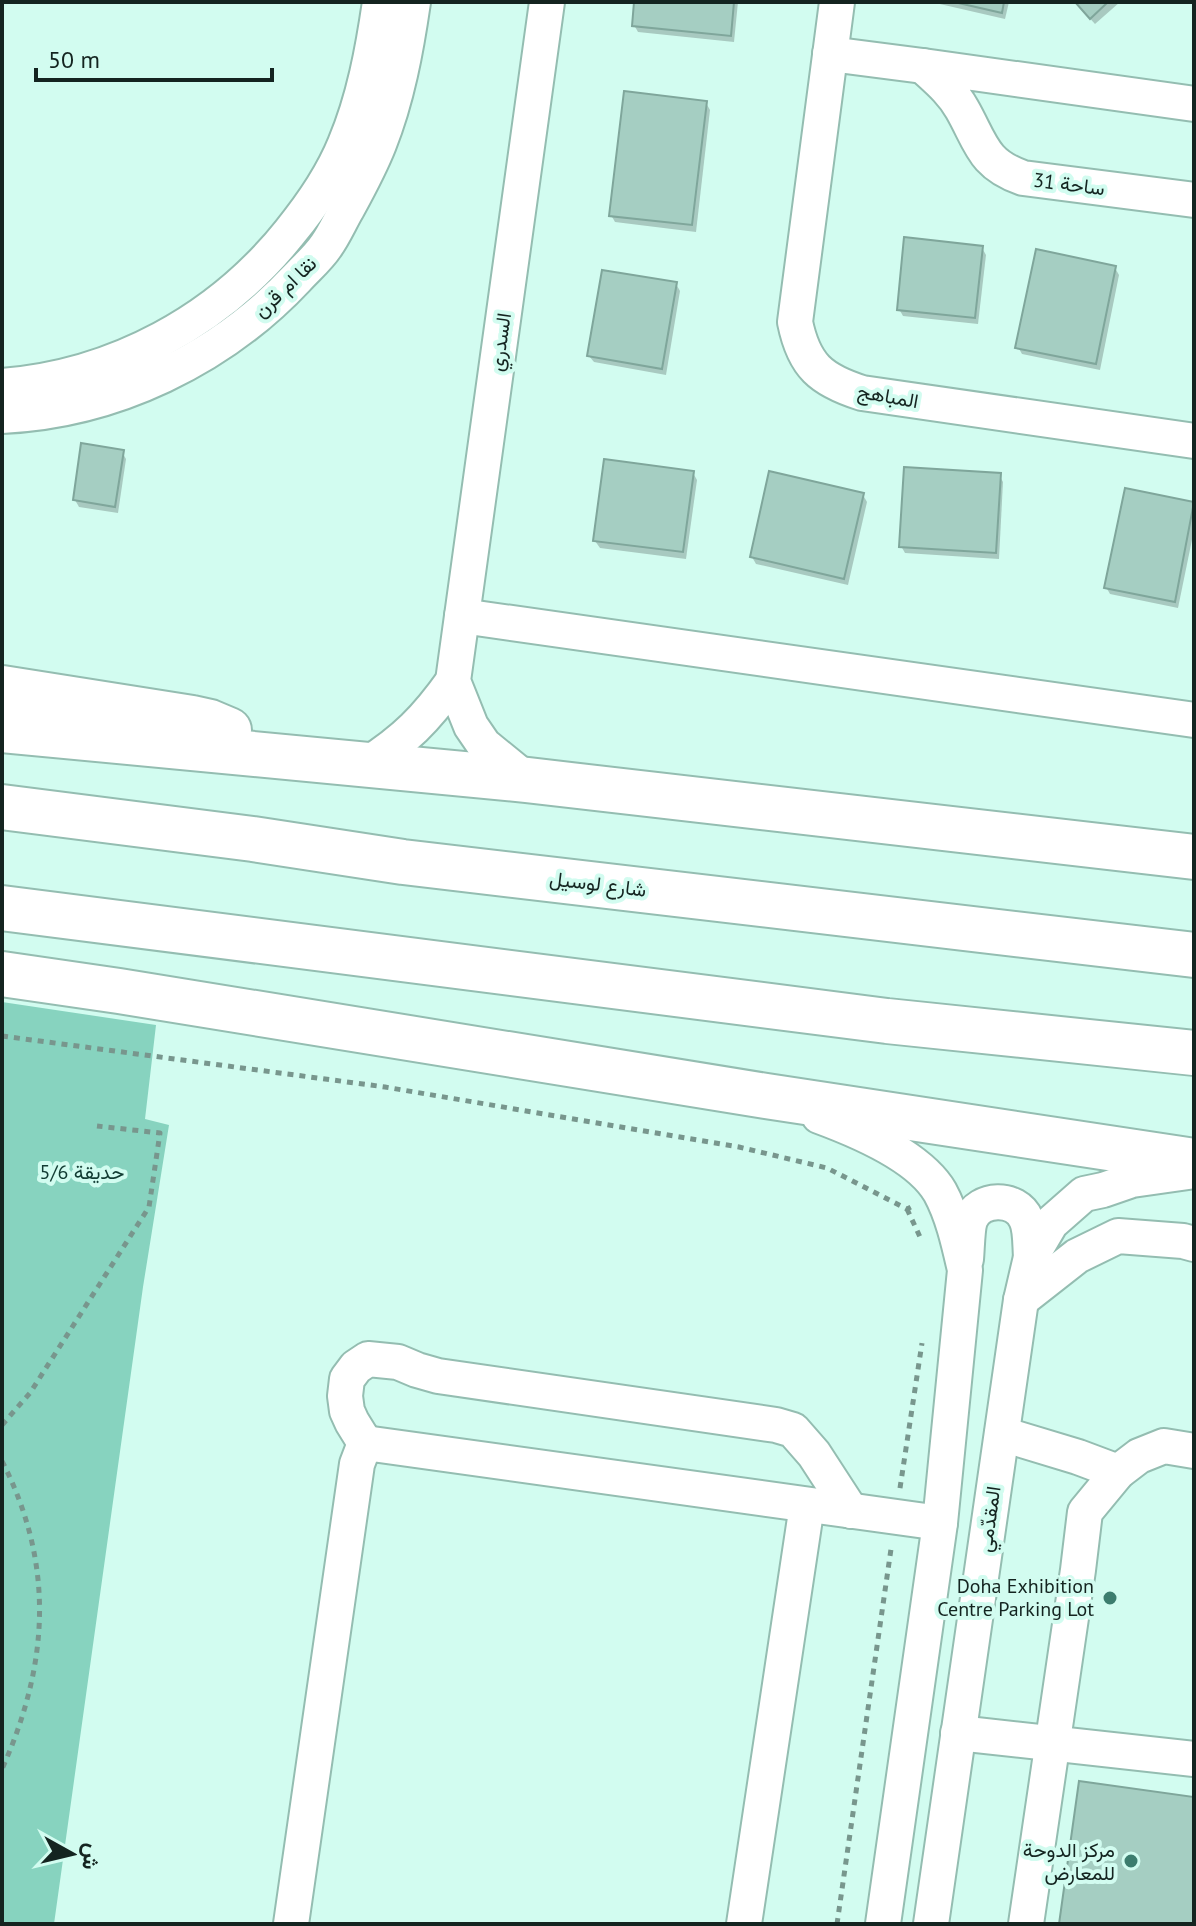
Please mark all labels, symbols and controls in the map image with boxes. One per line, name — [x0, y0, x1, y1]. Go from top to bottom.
scale bar — [36, 32, 272, 82]
text: 50 m — [48, 44, 100, 75]
street label: ساحة 31 — [1032, 167, 1106, 201]
street label: نقا ام قرن — [248, 251, 322, 323]
street label: السدري — [483, 311, 521, 374]
street label: المباهج — [855, 378, 921, 415]
street label: شارع لوسيل — [548, 865, 648, 904]
park label: حديقة 5/6 — [40, 1159, 124, 1185]
street label: المقدّمي — [972, 1484, 1010, 1554]
place label: Doha Exhibition Centre Parking Lot — [937, 1573, 1094, 1622]
marker: Doha Exhibition Centre Parking Lot — [1101, 1589, 1119, 1607]
north arrow — [32, 1814, 112, 1894]
place label: مركز الدوحة للمعارض — [1023, 1837, 1115, 1886]
text: ش — [76, 1842, 108, 1872]
marker: مركز الدوحة للمعارض — [1122, 1852, 1140, 1870]

